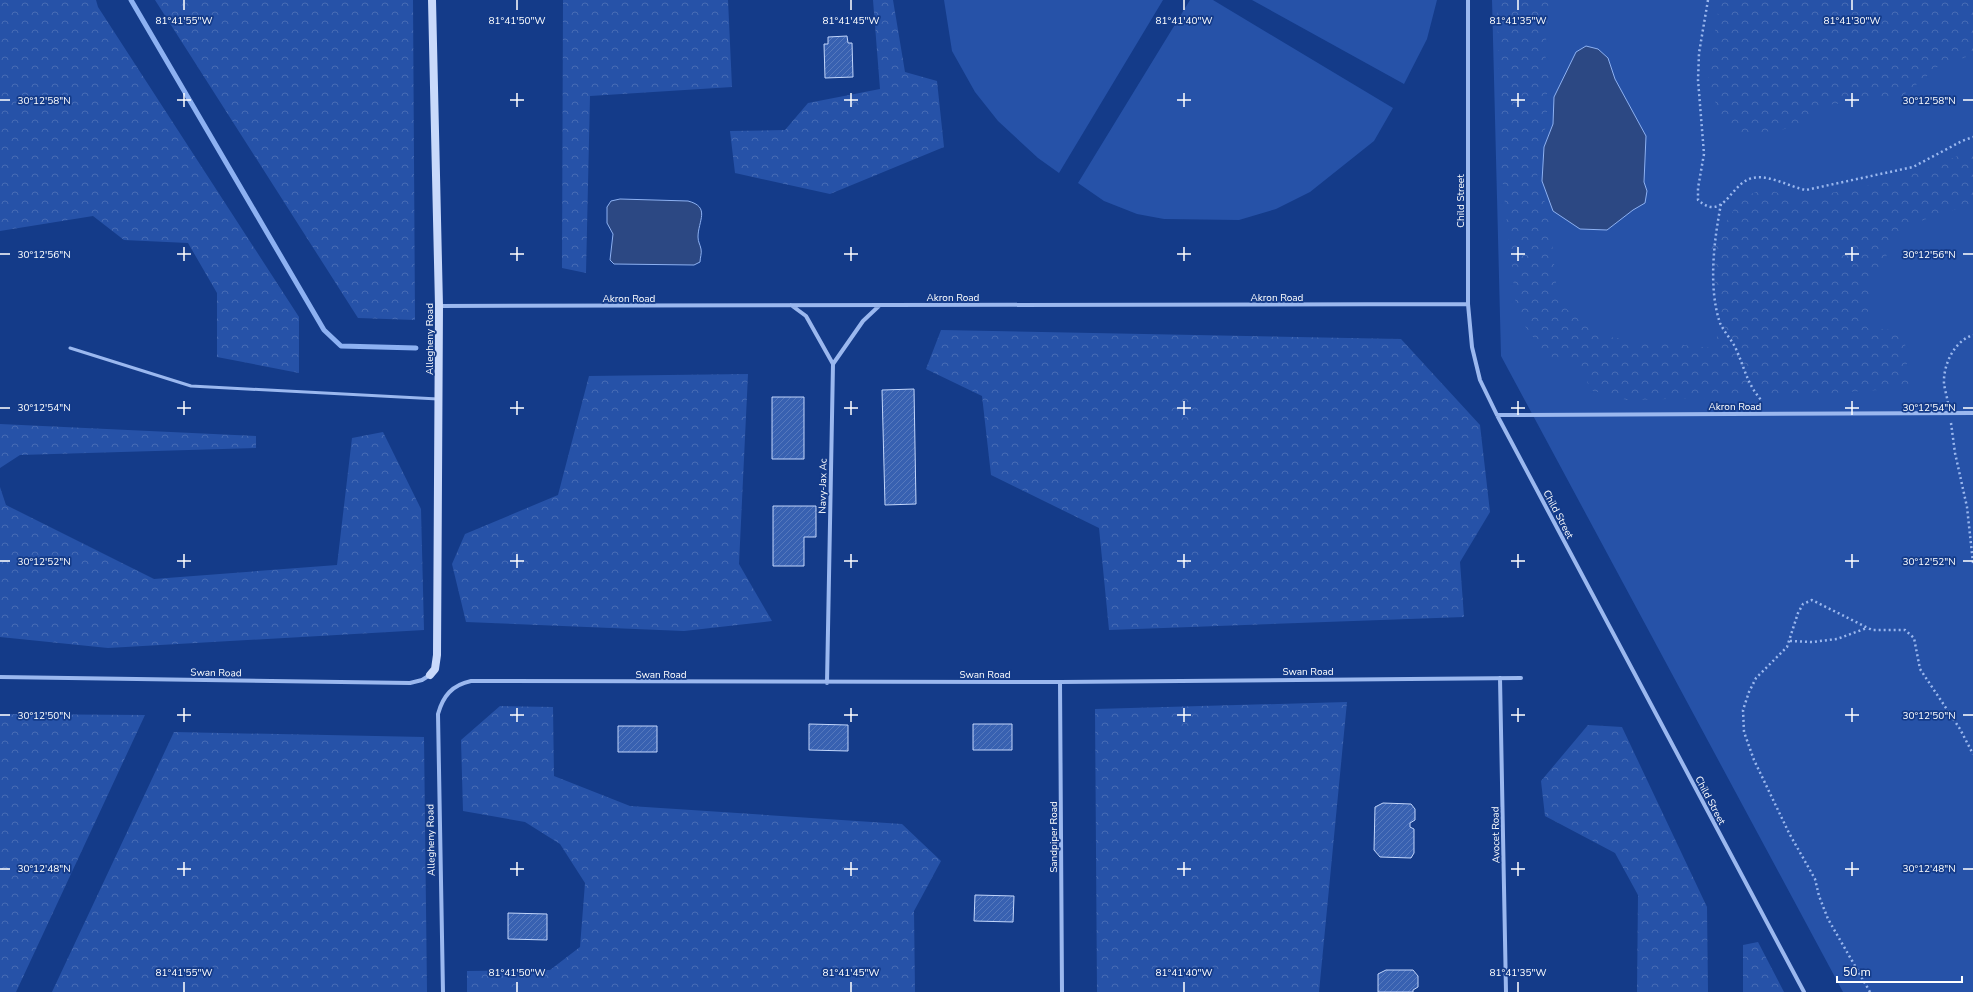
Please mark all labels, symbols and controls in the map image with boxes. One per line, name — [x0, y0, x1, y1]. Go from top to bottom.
text: 81°41'55"W — [156, 14, 212, 28]
text: 81°41'50"W — [489, 14, 545, 28]
text: 81°41'45"W — [823, 14, 879, 28]
text: 81°41'40"W — [1156, 14, 1212, 28]
text: 81°41'35"W — [1490, 14, 1546, 28]
text: 81°41'30"W — [1824, 14, 1880, 28]
text: 30°12'58"N — [17, 94, 71, 108]
text: 30°12'58"N — [1902, 94, 1956, 108]
street label: Child Street — [1454, 174, 1468, 228]
text: 30°12'56"N — [17, 248, 71, 262]
text: 30°12'56"N — [1902, 248, 1956, 262]
street label: Akron Road — [927, 291, 980, 305]
street label: Akron Road — [1251, 291, 1304, 305]
street label: Akron Road — [603, 292, 656, 306]
street label: Allegheny Road — [423, 303, 437, 375]
street label: Akron Road — [1709, 400, 1762, 414]
text: 30°12'54"N — [17, 401, 71, 415]
text: 30°12'54"N — [1902, 401, 1956, 415]
street label: Navy-Jax Ac — [816, 458, 830, 514]
street label: Child Street — [1539, 488, 1577, 542]
text: 30°12'52"N — [17, 555, 71, 569]
text: 30°12'52"N — [1902, 555, 1956, 569]
street label: Swan Road — [1282, 665, 1334, 679]
street label: Swan Road — [190, 666, 242, 680]
street label: Swan Road — [635, 668, 687, 682]
street label: Swan Road — [959, 668, 1011, 682]
text: 30°12'50"N — [17, 709, 71, 723]
text: 30°12'50"N — [1902, 709, 1956, 723]
street label: Child Street — [1691, 774, 1729, 828]
street label: Sandpiper Road — [1047, 801, 1061, 873]
street label: Allegheny Road — [423, 804, 439, 876]
street label: Avocet Road — [1489, 806, 1503, 864]
text: 30°12'48"N — [17, 862, 71, 876]
text: 30°12'48"N — [1902, 862, 1956, 876]
scale bar — [1837, 958, 1962, 984]
text: 50 m — [1843, 964, 1871, 980]
text: 81°41'55"W — [156, 966, 212, 980]
text: 81°41'50"W — [489, 966, 545, 980]
text: 81°41'45"W — [823, 966, 879, 980]
text: 81°41'40"W — [1156, 966, 1212, 980]
text: 81°41'35"W — [1490, 966, 1546, 980]

